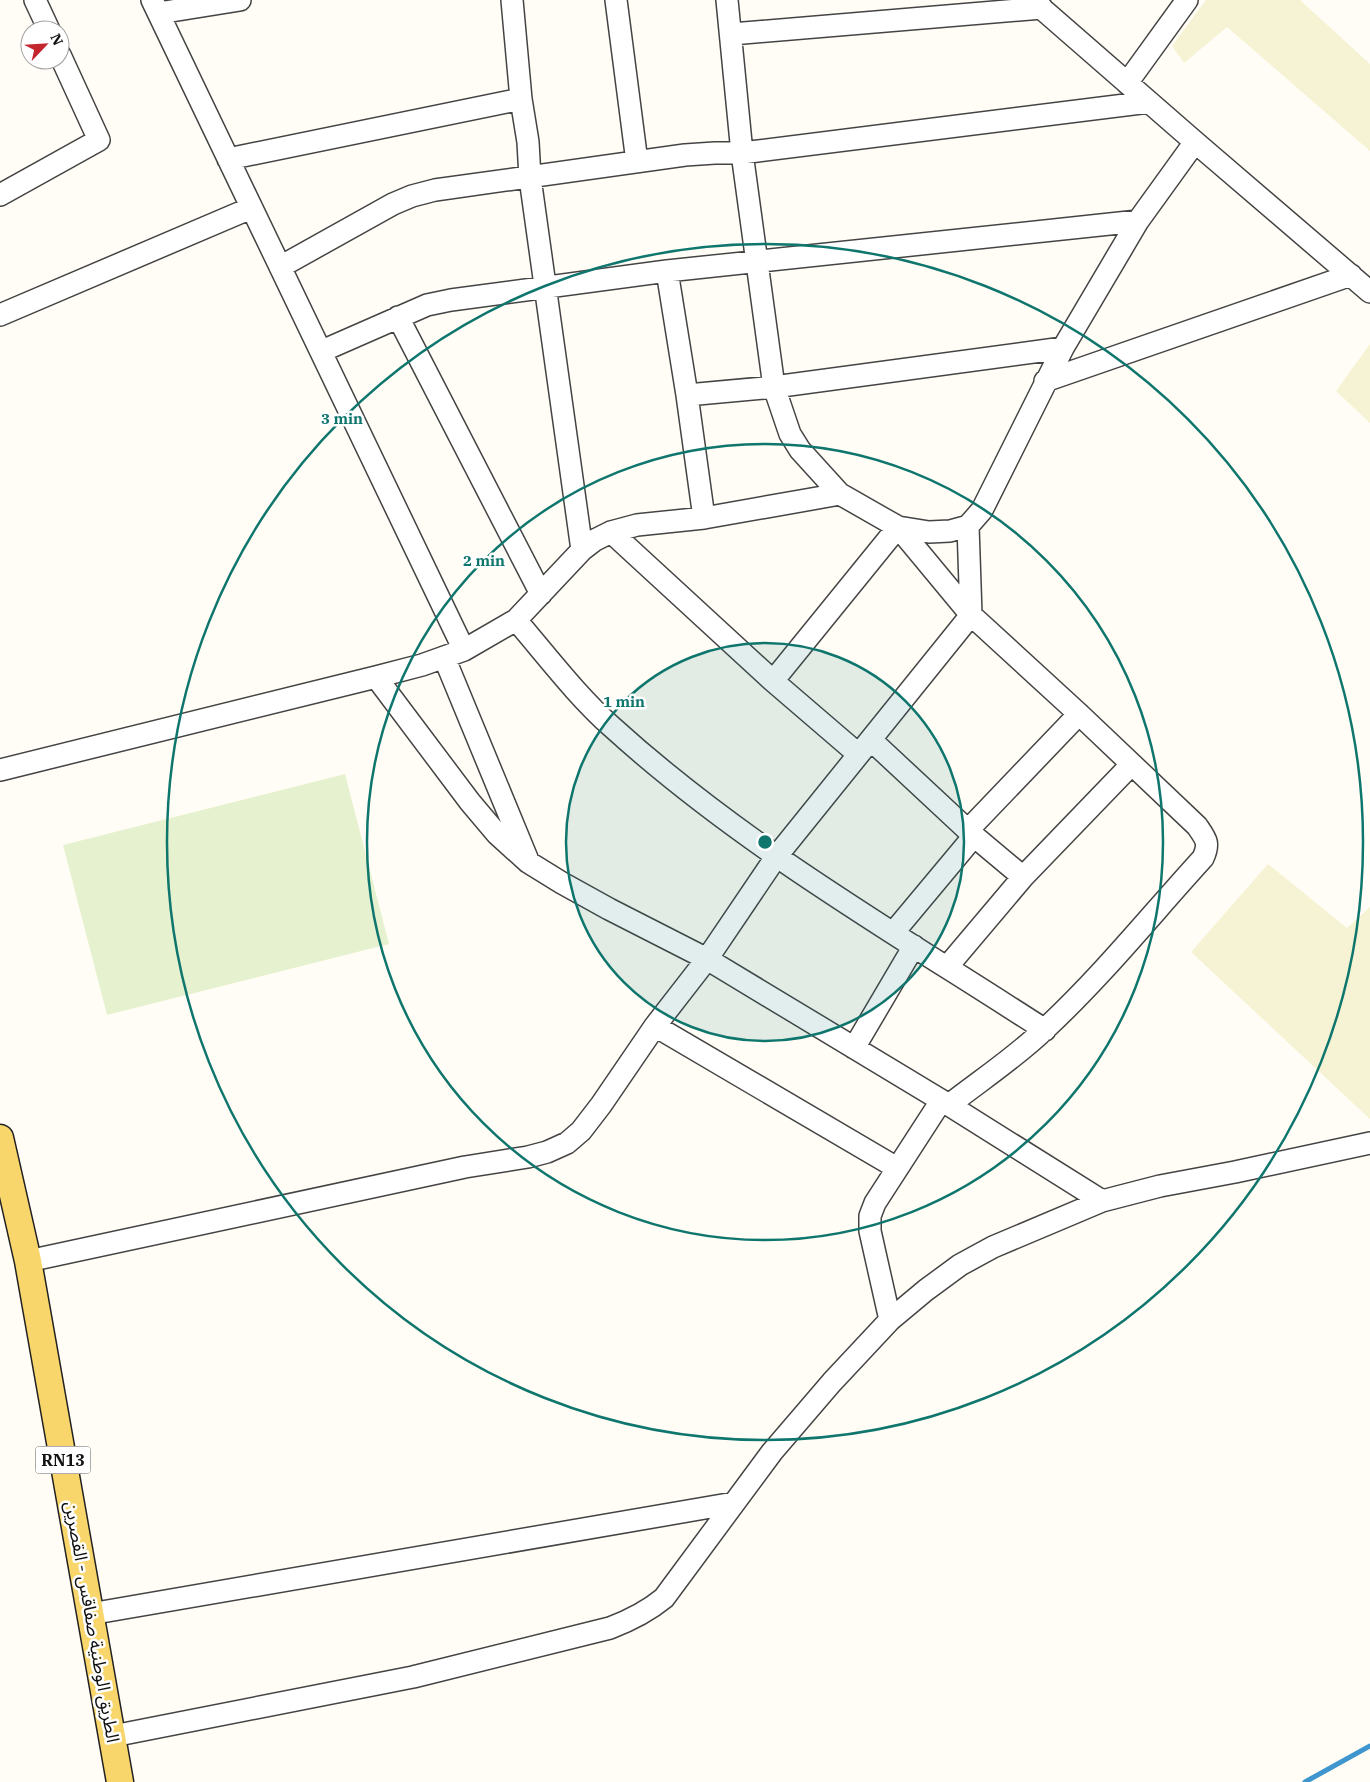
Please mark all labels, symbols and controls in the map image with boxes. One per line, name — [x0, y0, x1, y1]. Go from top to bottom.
north arrow — [20, 20, 70, 70]
text: N — [46, 31, 67, 48]
text: 3 min — [321, 409, 363, 428]
text: 2 min — [463, 551, 505, 570]
text: 1 min — [603, 692, 645, 711]
centre of rings — [756, 833, 774, 851]
road number: RN13 — [36, 1446, 90, 1474]
street label: الطريق الوطنية صفاقس - القصرين — [60, 1499, 125, 1744]

